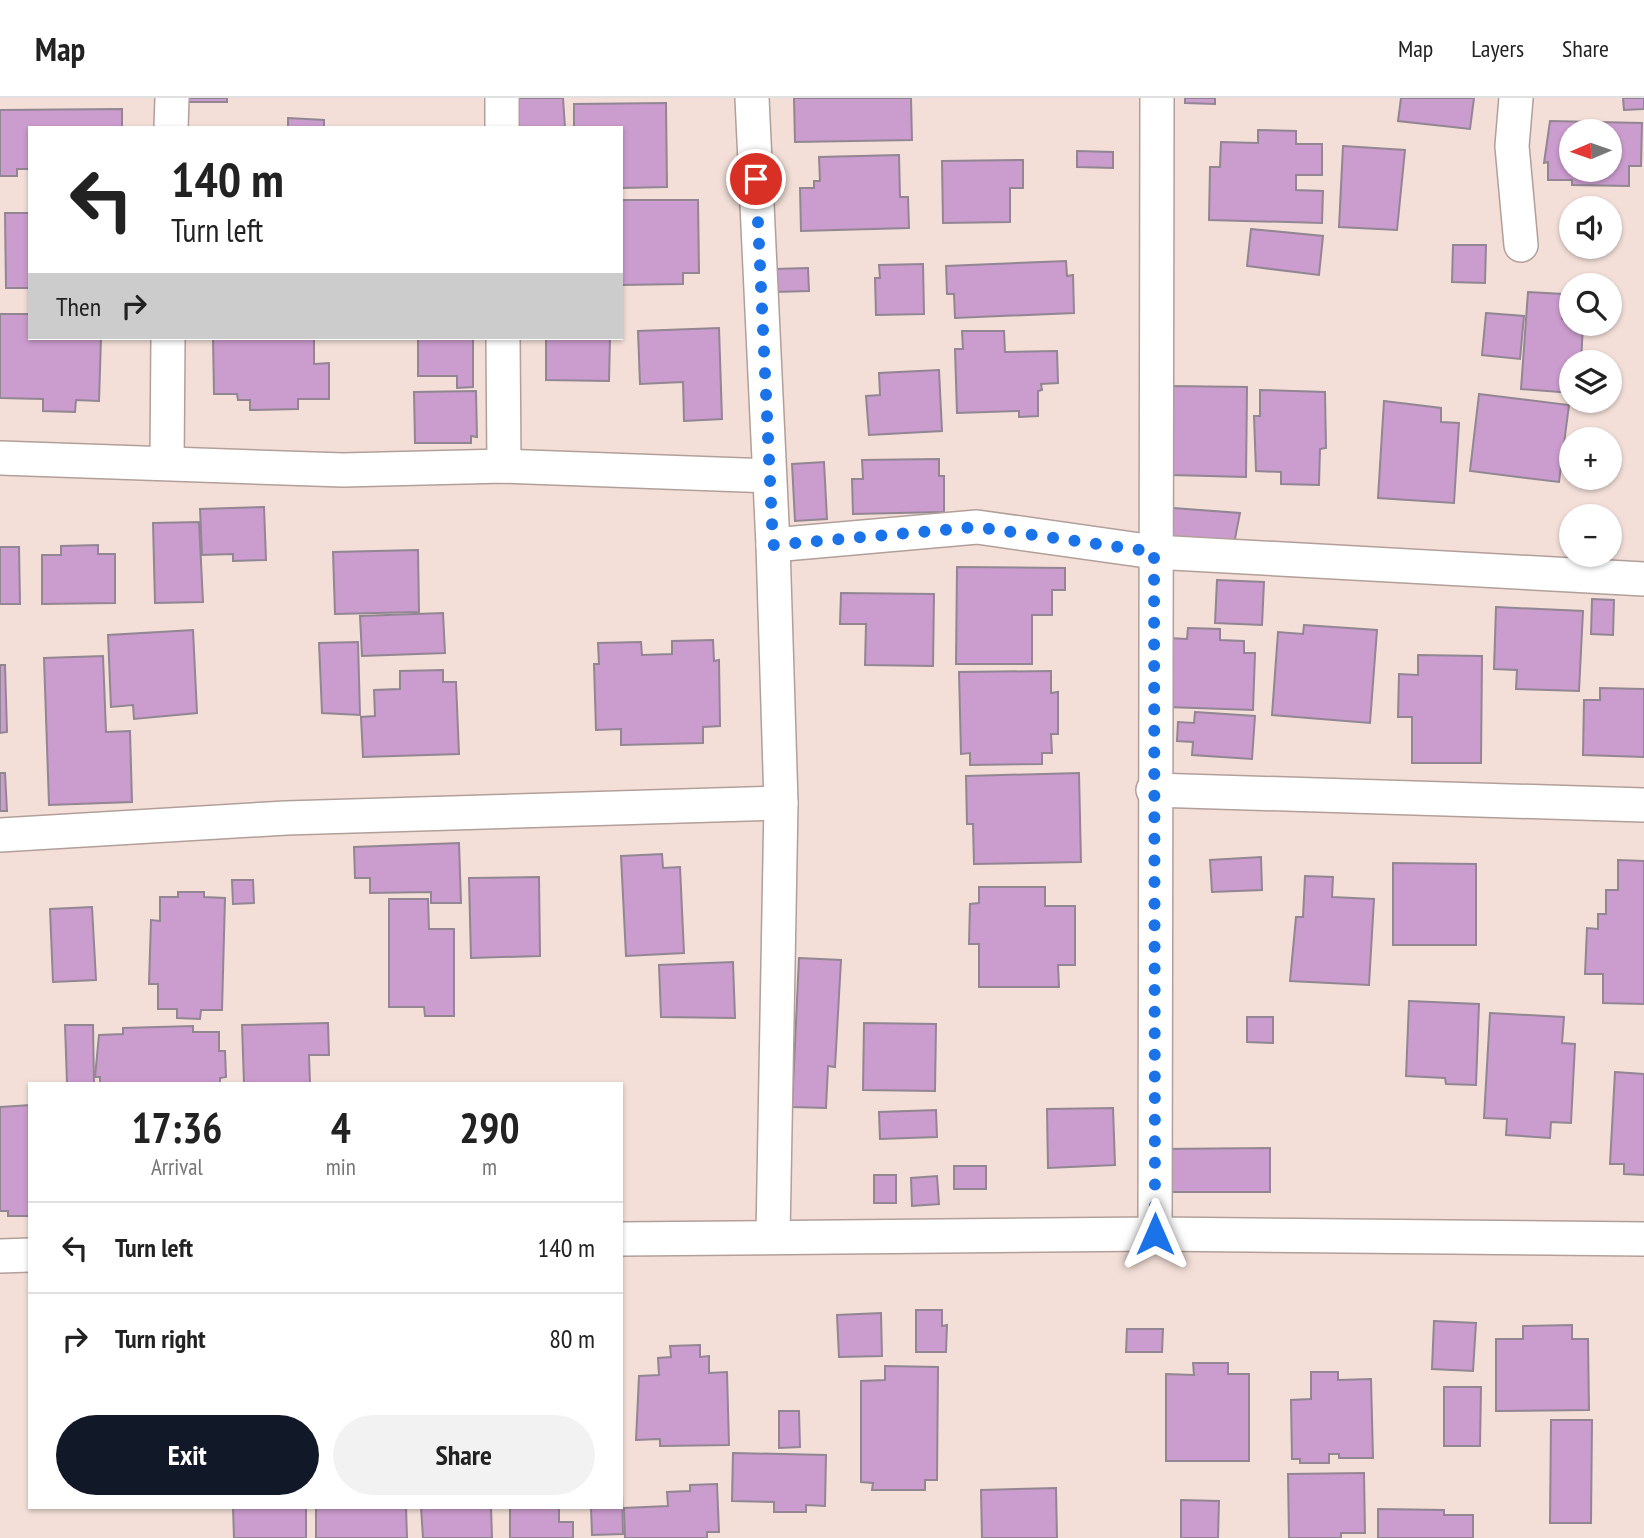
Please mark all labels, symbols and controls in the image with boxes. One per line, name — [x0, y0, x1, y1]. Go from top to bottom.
text: Map — [35, 27, 85, 70]
text: Map — [1398, 33, 1433, 64]
text: Layers — [1471, 33, 1524, 64]
text: Share — [1562, 33, 1609, 64]
north arrow — [1559, 119, 1622, 182]
map controls — [1559, 119, 1622, 567]
text: 140 m — [171, 147, 284, 211]
pin — [726, 149, 786, 209]
icon: left — [56, 154, 147, 245]
icon: arrive — [737, 160, 775, 198]
button: sound — [1559, 196, 1622, 259]
text: Turn left — [171, 209, 263, 251]
button: search — [1559, 273, 1622, 336]
icon: right — [115, 287, 153, 325]
text: Then — [56, 290, 101, 323]
button: layers — [1559, 350, 1622, 413]
button: + — [1559, 427, 1622, 490]
button: − — [1559, 504, 1622, 567]
text: 17:36 — [131, 1100, 222, 1155]
text: 4 — [331, 1100, 351, 1155]
text: 290 — [459, 1100, 520, 1155]
text: Arrival — [151, 1152, 203, 1181]
text: min — [326, 1152, 356, 1181]
text: m — [482, 1152, 497, 1181]
position arrow — [1118, 1197, 1192, 1271]
icon: left — [56, 1229, 94, 1267]
text: Turn left — [115, 1231, 193, 1264]
text: 140 m — [537, 1231, 595, 1264]
icon: right — [56, 1320, 94, 1358]
text: Turn right — [115, 1322, 206, 1355]
text: 80 m — [549, 1322, 595, 1355]
button: Exit — [56, 1415, 319, 1495]
button: Share — [333, 1415, 595, 1495]

